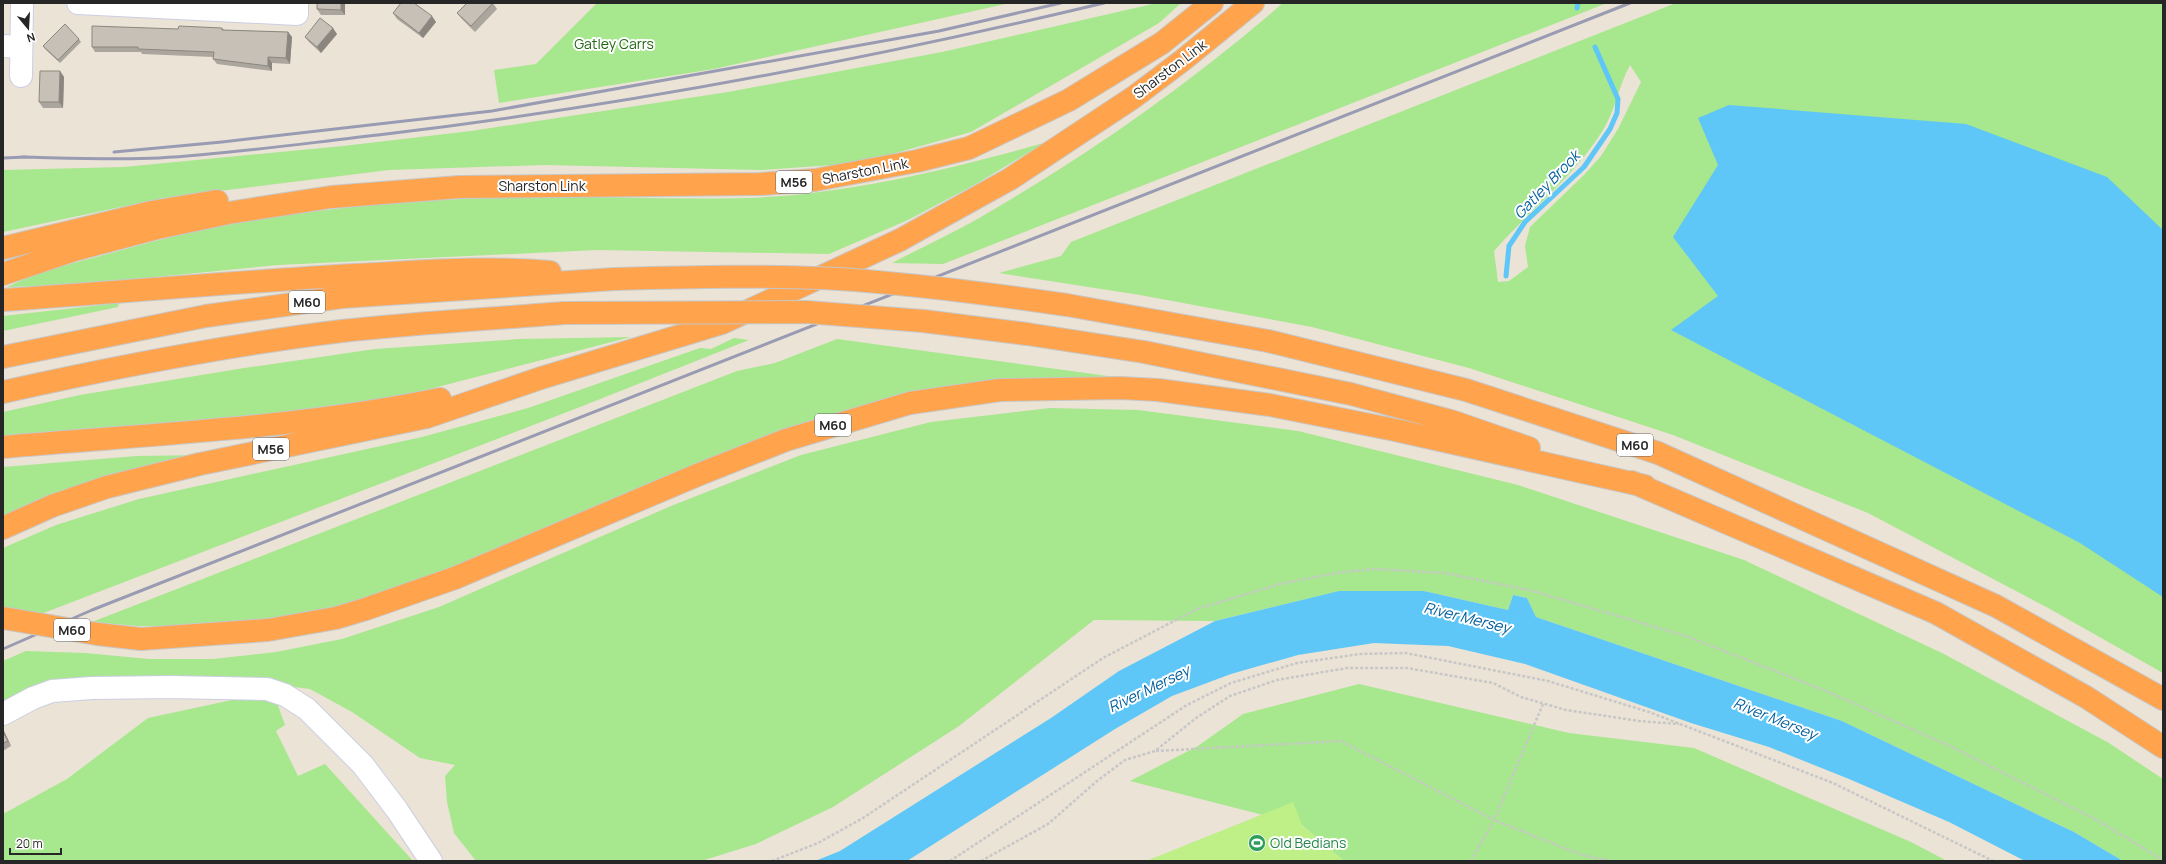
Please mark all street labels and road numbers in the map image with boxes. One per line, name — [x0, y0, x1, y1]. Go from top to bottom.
street label: Sharston Link — [1129, 34, 1211, 102]
street label: Sharston Link — [820, 153, 911, 188]
road number: M56 — [776, 171, 812, 193]
street label: Sharston Link — [498, 176, 587, 195]
road number: M60 — [289, 291, 325, 313]
road number: M60 — [815, 414, 851, 436]
road number: M60 — [1617, 434, 1653, 456]
road number: M56 — [253, 438, 289, 460]
road number: M60 — [54, 619, 90, 641]

